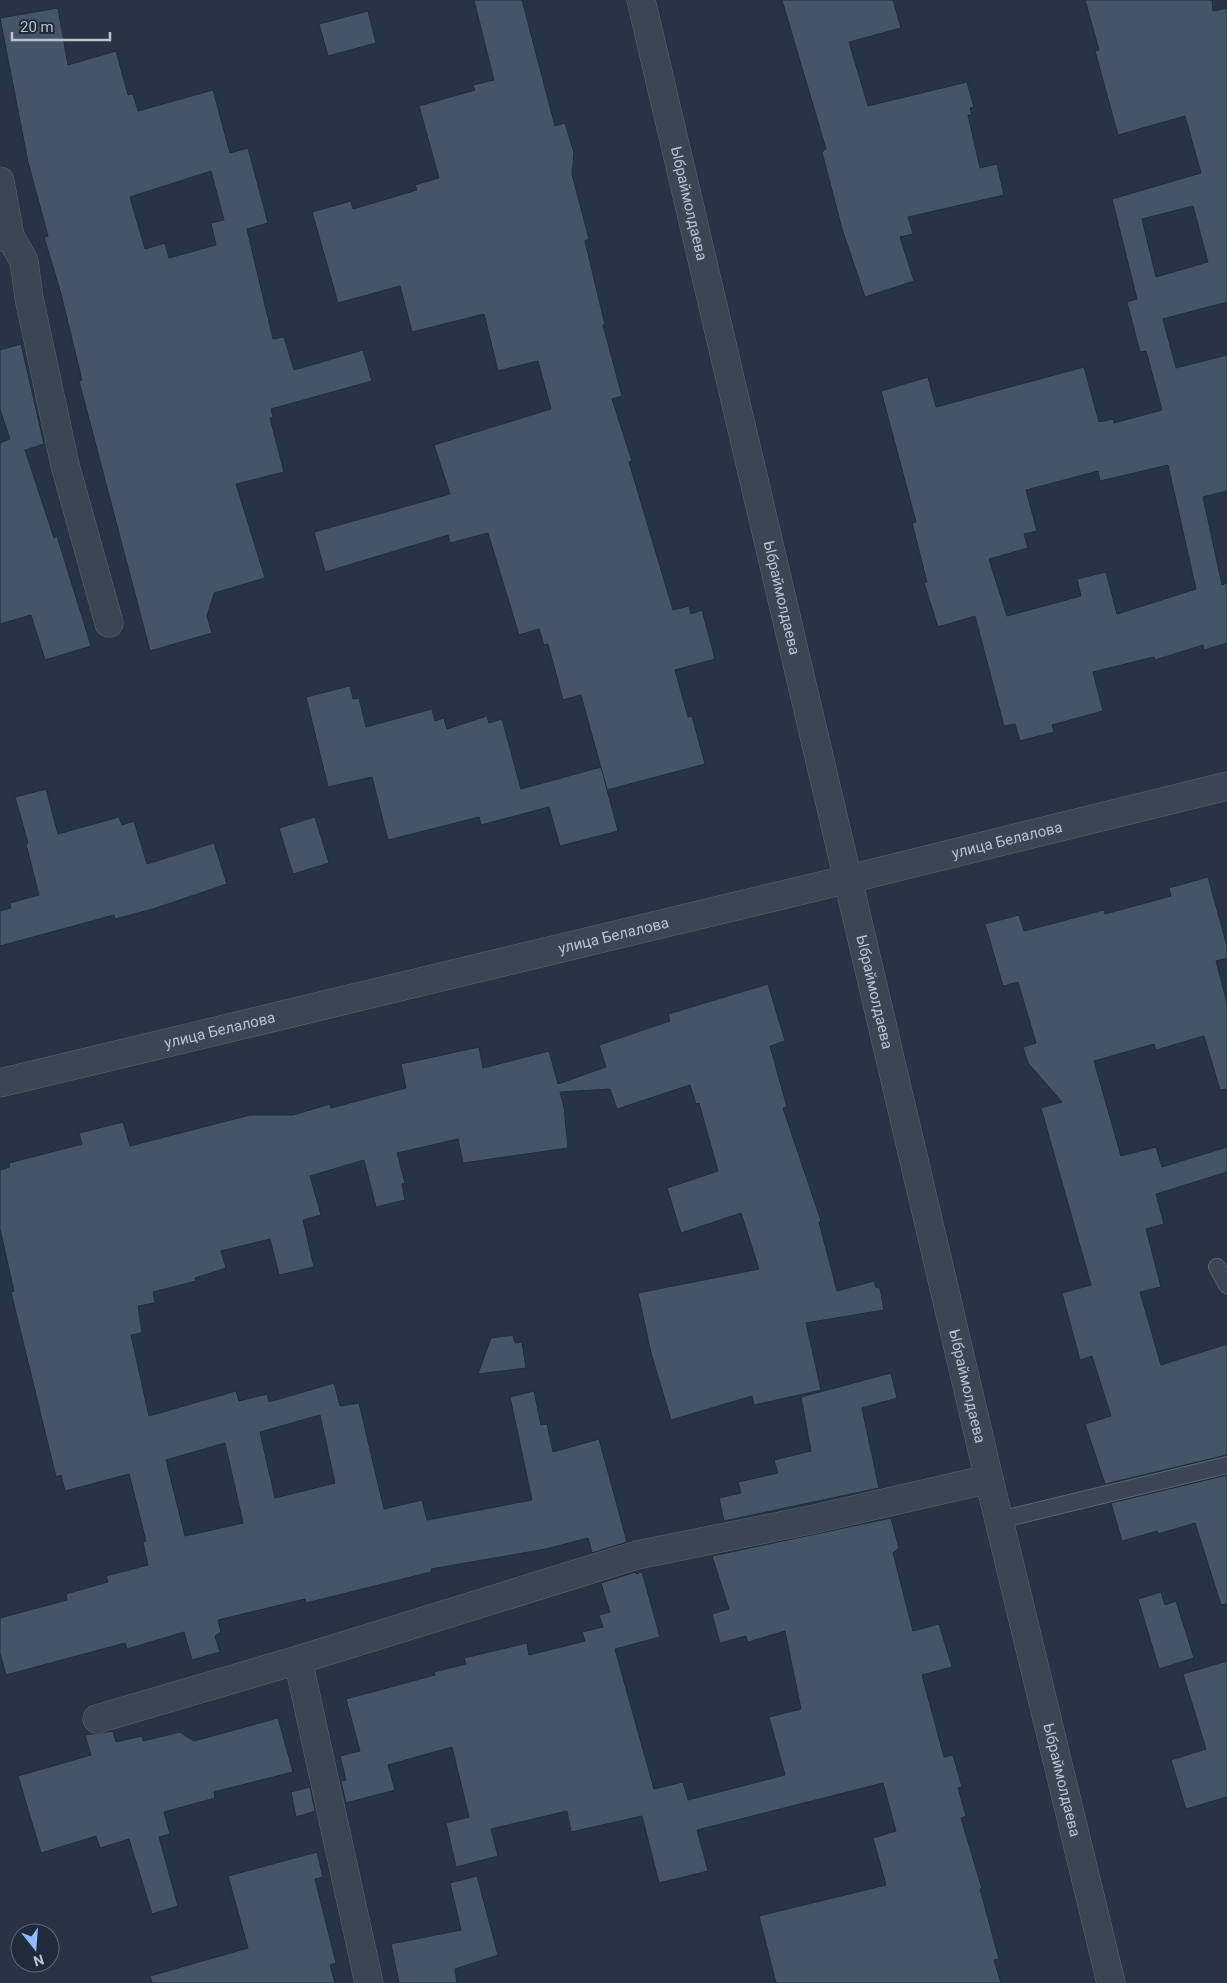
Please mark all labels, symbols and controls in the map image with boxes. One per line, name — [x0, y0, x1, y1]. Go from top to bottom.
scale bar — [12, 10, 110, 42]
text: 20 m — [20, 18, 54, 36]
street label: Ыбраймолдаева — [667, 145, 711, 262]
street label: Ыбраймолдаева — [760, 539, 804, 657]
street label: улица Белалова — [950, 818, 1064, 862]
street label: улица Белалова — [556, 914, 671, 958]
street label: Ыбраймолдаева — [852, 933, 897, 1051]
street label: улица Белалова — [163, 1008, 277, 1052]
street label: Ыбраймолдаева — [945, 1327, 989, 1445]
street label: Ыбраймолдаева — [1039, 1721, 1084, 1839]
north arrow — [10, 1923, 60, 1973]
text: N — [32, 1951, 46, 1970]

